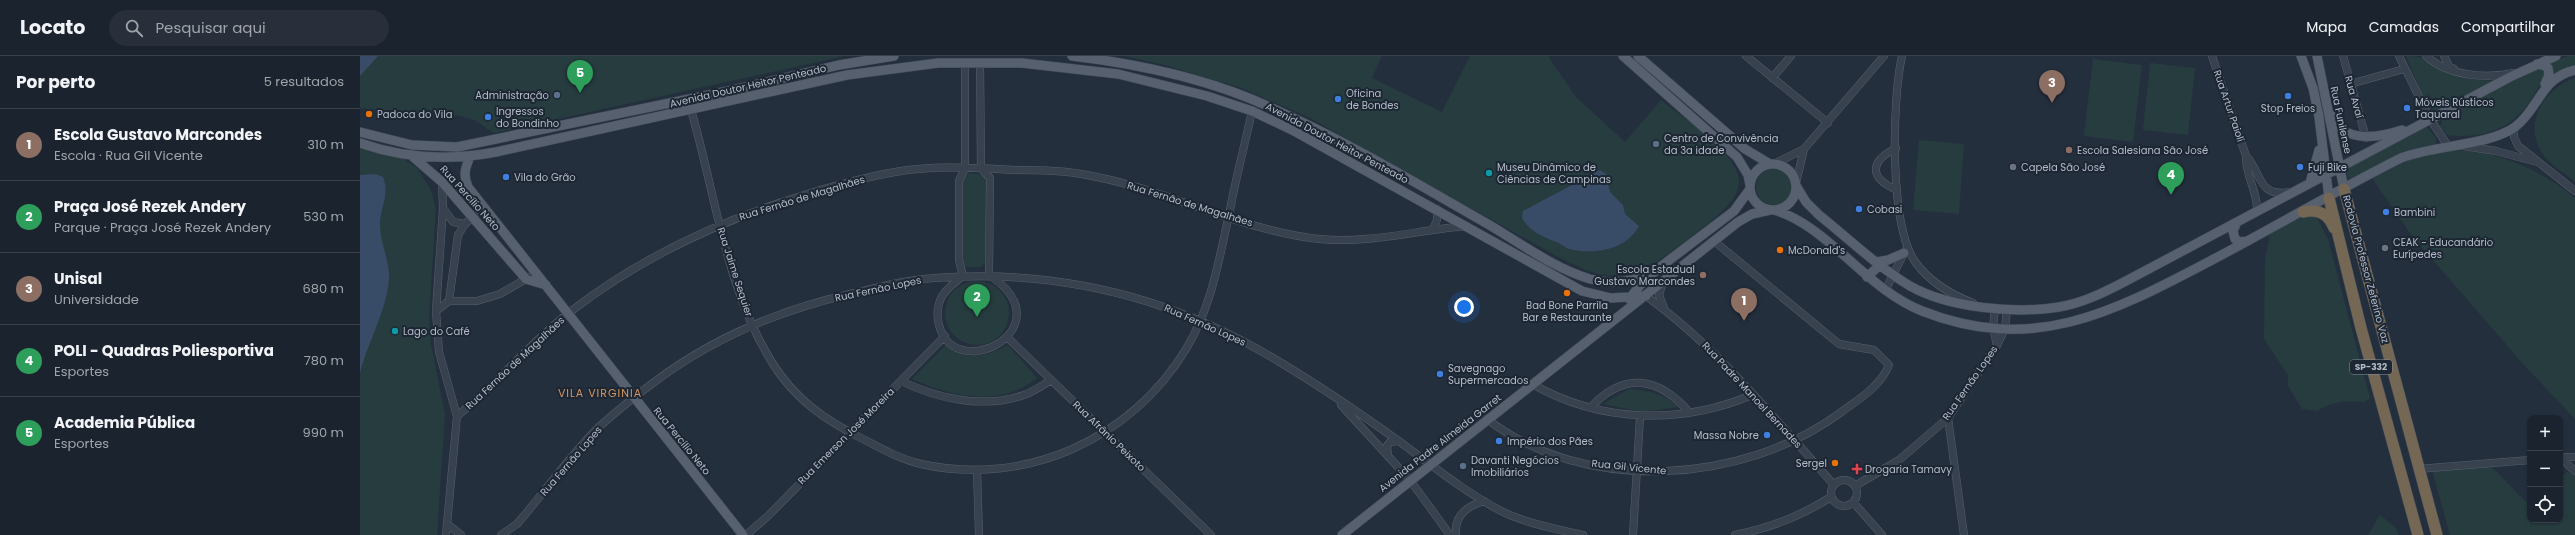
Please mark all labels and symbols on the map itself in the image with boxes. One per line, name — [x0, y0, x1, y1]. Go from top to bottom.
pin: 5 — [567, 60, 593, 93]
street label: Avenida Doutor Heitor Penteado — [668, 61, 828, 111]
street label: Rua Artur Paioli — [2210, 68, 2248, 144]
pin: 3 — [2039, 70, 2065, 103]
street label: Rua Avaí — [2341, 74, 2367, 120]
street label: Rua Funilense — [2327, 85, 2355, 155]
place label: Oficina de Bondes — [1346, 86, 1399, 113]
place label: Administração — [475, 88, 549, 103]
marker: Administração — [552, 90, 562, 100]
marker: Stop Freios — [2283, 91, 2293, 101]
marker: Oficina de Bondes — [1333, 94, 1343, 104]
place label: Móveis Rústicos Taquaral — [2415, 95, 2494, 122]
street label: Avenida Doutor Heitor Penteado — [1263, 99, 1411, 187]
place label: Stop Freios — [2261, 101, 2315, 116]
marker: Móveis Rústicos Taquaral — [2402, 103, 2412, 113]
place label: Ingressos do Bondinho — [496, 104, 559, 131]
place label: Padoca do Vila — [377, 107, 452, 122]
marker: Padoca do Vila — [364, 109, 374, 119]
marker: Ingressos do Bondinho — [483, 112, 493, 122]
place label: Centro de Convivência da 3a idade — [1664, 131, 1778, 158]
marker: Centro de Convivência da 3a idade — [1651, 139, 1661, 149]
place label: Escola Salesiana São José — [2077, 143, 2208, 158]
marker: Escola Salesiana São José — [2064, 145, 2074, 155]
place label: Museu Dinâmico de Ciências de Campinas — [1497, 160, 1611, 187]
place label: Capela São José — [2021, 160, 2105, 175]
place label: Fuji Bike — [2308, 160, 2347, 175]
street label: Rua Percílio Neto — [437, 162, 503, 234]
marker: Capela São José — [2008, 162, 2018, 172]
pin: 4 — [2158, 162, 2184, 195]
marker: Fuji Bike — [2295, 162, 2305, 172]
marker: Museu Dinâmico de Ciências de Campinas — [1484, 168, 1494, 178]
place label: Vila do Grão — [514, 170, 576, 185]
marker: Vila do Grão — [501, 172, 511, 182]
street label: Rua Fernão de Magalhães — [737, 172, 867, 224]
street label: Rua Fernão de Magalhães — [1125, 178, 1255, 230]
street label: Rodovia Professor Zeferino Vaz — [2339, 193, 2393, 345]
place label: Cobasi — [1867, 202, 1902, 217]
marker: Cobasi — [1854, 204, 1864, 214]
place label: Bambini — [2394, 205, 2435, 220]
marker: Bambini — [2381, 207, 2391, 217]
street label: Rua Jaime Sequier — [713, 225, 757, 319]
place label: CEAK - Educandário Eurípedes — [2393, 235, 2493, 262]
place label: McDonald's — [1788, 243, 1845, 258]
marker: CEAK - Educandário Eurípedes — [2380, 243, 2390, 253]
marker: McDonald's — [1775, 245, 1785, 255]
place label: Escola Estadual Gustavo Marcondes — [1594, 262, 1695, 289]
marker: Escola Estadual Gustavo Marcondes — [1698, 270, 1708, 280]
street label: Rua Fernão Lopes — [833, 273, 923, 305]
pin: 2 — [964, 284, 990, 317]
marker: Bad Bone Parrila Bar e Restaurante — [1562, 288, 1572, 298]
pin: 1 — [1731, 288, 1757, 321]
your location — [1454, 297, 1474, 317]
place label: Bad Bone Parrila Bar e Restaurante — [1522, 298, 1612, 325]
street label: Rua Fernão Lopes — [1162, 300, 1248, 350]
street label: Rua Fernão de Magalhães — [462, 313, 568, 413]
place label: Lago do Café — [403, 324, 470, 339]
marker: Lago do Café — [390, 326, 400, 336]
street label: Rua Padre Manoel Bernades — [1699, 338, 1805, 452]
street label: Rua Fernão Lopes — [1939, 343, 2001, 423]
road number: SP-332 — [2350, 360, 2392, 374]
place label: Savegnago Supermercados — [1448, 361, 1528, 388]
marker: Savegnago Supermercados — [1435, 369, 1445, 379]
street label: Rua Emerson José Moreira — [794, 384, 898, 488]
district label: VILA VIRGINIA — [558, 385, 642, 401]
street label: Avenida Padre Almeida Garret — [1376, 390, 1505, 496]
street label: Rua Afrânio Peixoto — [1069, 397, 1149, 475]
street label: Rua Percílio Neto — [650, 404, 714, 478]
street label: Rua Fernão Lopes — [536, 423, 606, 499]
place label: Massa Nobre — [1694, 428, 1759, 443]
marker: Massa Nobre — [1762, 430, 1772, 440]
place label: Império dos Pães — [1507, 434, 1593, 449]
marker: Império dos Pães — [1494, 436, 1504, 446]
place label: Davanti Negócios Imobiliários — [1471, 453, 1559, 480]
street label: Rua Gil Vicente — [1591, 456, 1667, 478]
place label: Sergel — [1796, 456, 1827, 471]
marker: Sergel — [1830, 458, 1840, 468]
marker: Davanti Negócios Imobiliários — [1458, 461, 1468, 471]
place label: Drogaria Tamavy — [1865, 462, 1952, 477]
marker: Drogaria Tamavy — [1852, 464, 1862, 474]

